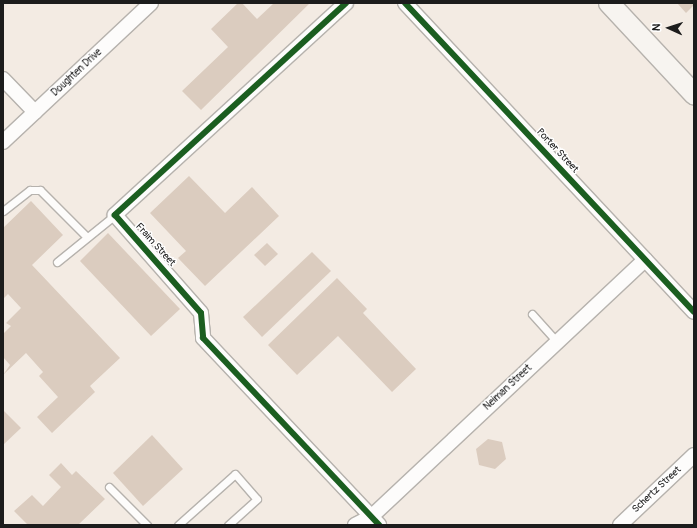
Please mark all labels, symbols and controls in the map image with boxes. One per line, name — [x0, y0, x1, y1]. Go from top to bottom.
north arrow — [649, 8, 689, 48]
text: N — [650, 23, 663, 31]
street label: Doughten Drive — [49, 47, 105, 99]
street label: Porter Street — [533, 126, 581, 176]
street label: Fraim Street — [132, 221, 178, 269]
street label: Neiman Street — [481, 363, 535, 413]
street label: Schertz Street — [630, 464, 684, 516]

